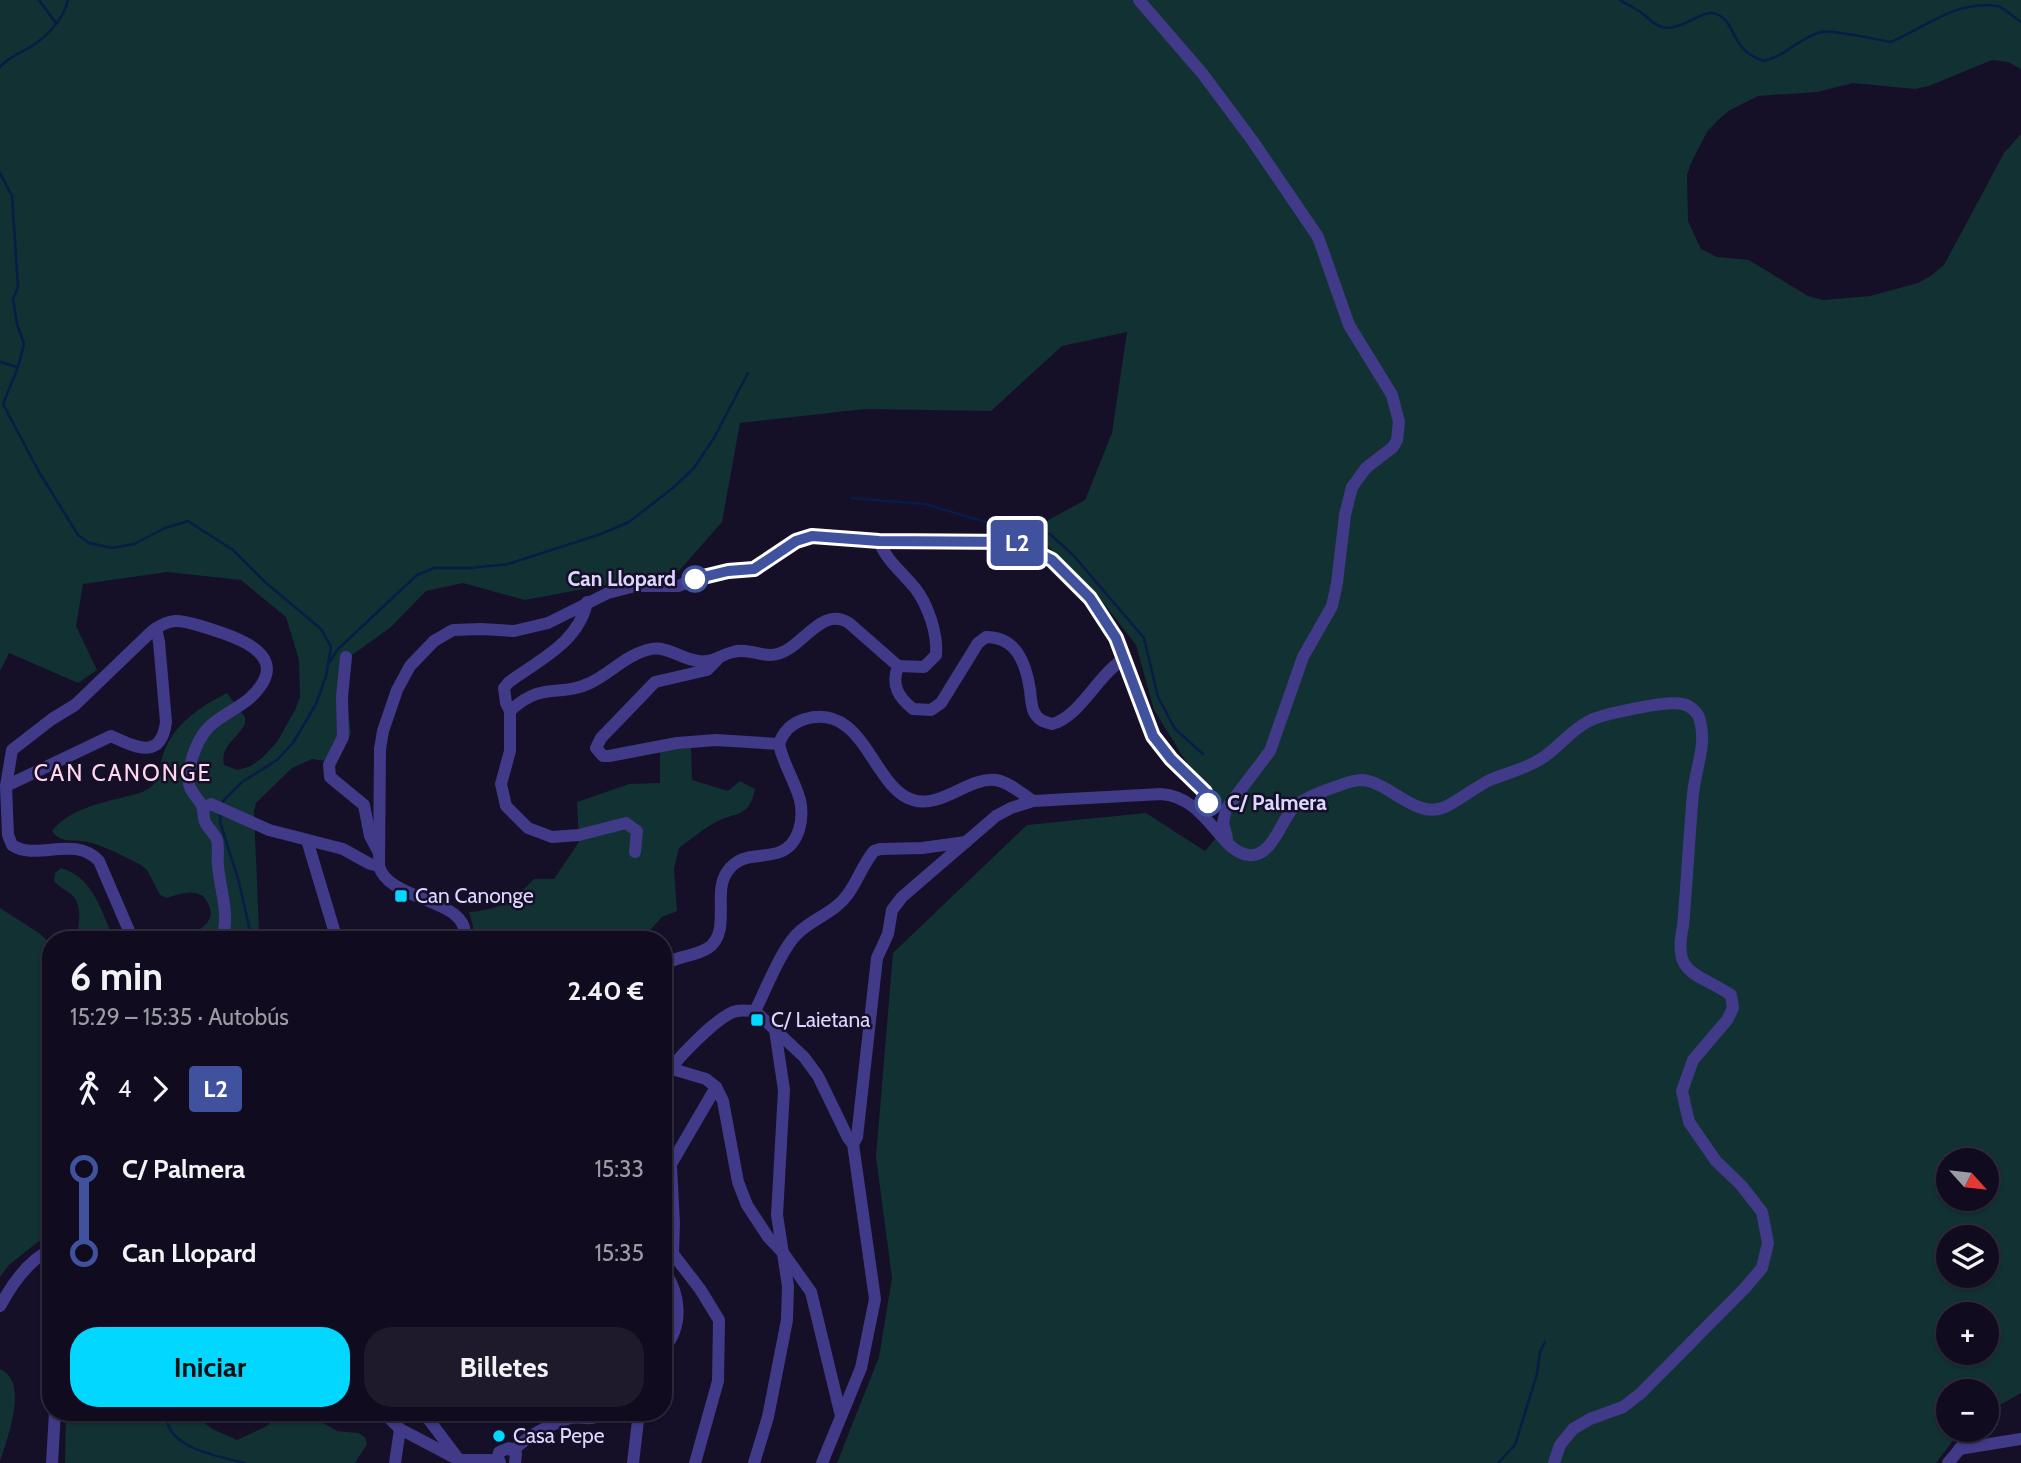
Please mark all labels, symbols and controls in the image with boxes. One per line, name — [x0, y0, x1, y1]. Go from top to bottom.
line badge: L2 — [986, 520, 1048, 566]
text: L2 — [1005, 528, 1029, 557]
place label: Can Llopard — [567, 566, 676, 591]
marker: Can Llopard — [682, 566, 708, 592]
district label: CAN CANONGE — [34, 759, 212, 787]
marker: C/ Palmera — [1195, 790, 1221, 816]
place label: C/ Palmera — [1227, 790, 1327, 815]
place label: Can Canonge — [415, 883, 534, 908]
marker: Can Canonge — [393, 888, 409, 904]
text: 6 min — [70, 953, 163, 1000]
text: 2.40 € — [567, 975, 644, 1007]
text: 15:29 – 15:35 · Autobús — [70, 1003, 289, 1031]
place label: C/ Laietana — [771, 1007, 870, 1032]
marker: C/ Laietana — [749, 1012, 765, 1028]
icon: walk — [70, 1070, 108, 1108]
icon: forward — [141, 1070, 179, 1108]
text: L2 — [203, 1074, 228, 1103]
text: 4 — [118, 1075, 131, 1103]
north arrow — [1936, 1148, 1998, 1211]
map controls — [1936, 1148, 1999, 1442]
text: C/ Palmera — [122, 1153, 245, 1185]
text: 15:33 — [594, 1155, 644, 1183]
button: layers — [1936, 1225, 1999, 1288]
text: Can Llopard — [122, 1237, 256, 1269]
text: 15:35 — [594, 1239, 644, 1267]
button: + — [1936, 1302, 1999, 1365]
button: Iniciar — [70, 1327, 350, 1407]
button: Billetes — [364, 1327, 644, 1407]
button: − — [1936, 1379, 1999, 1442]
place label: Casa Pepe — [513, 1423, 605, 1448]
marker: Casa Pepe — [491, 1428, 507, 1444]

